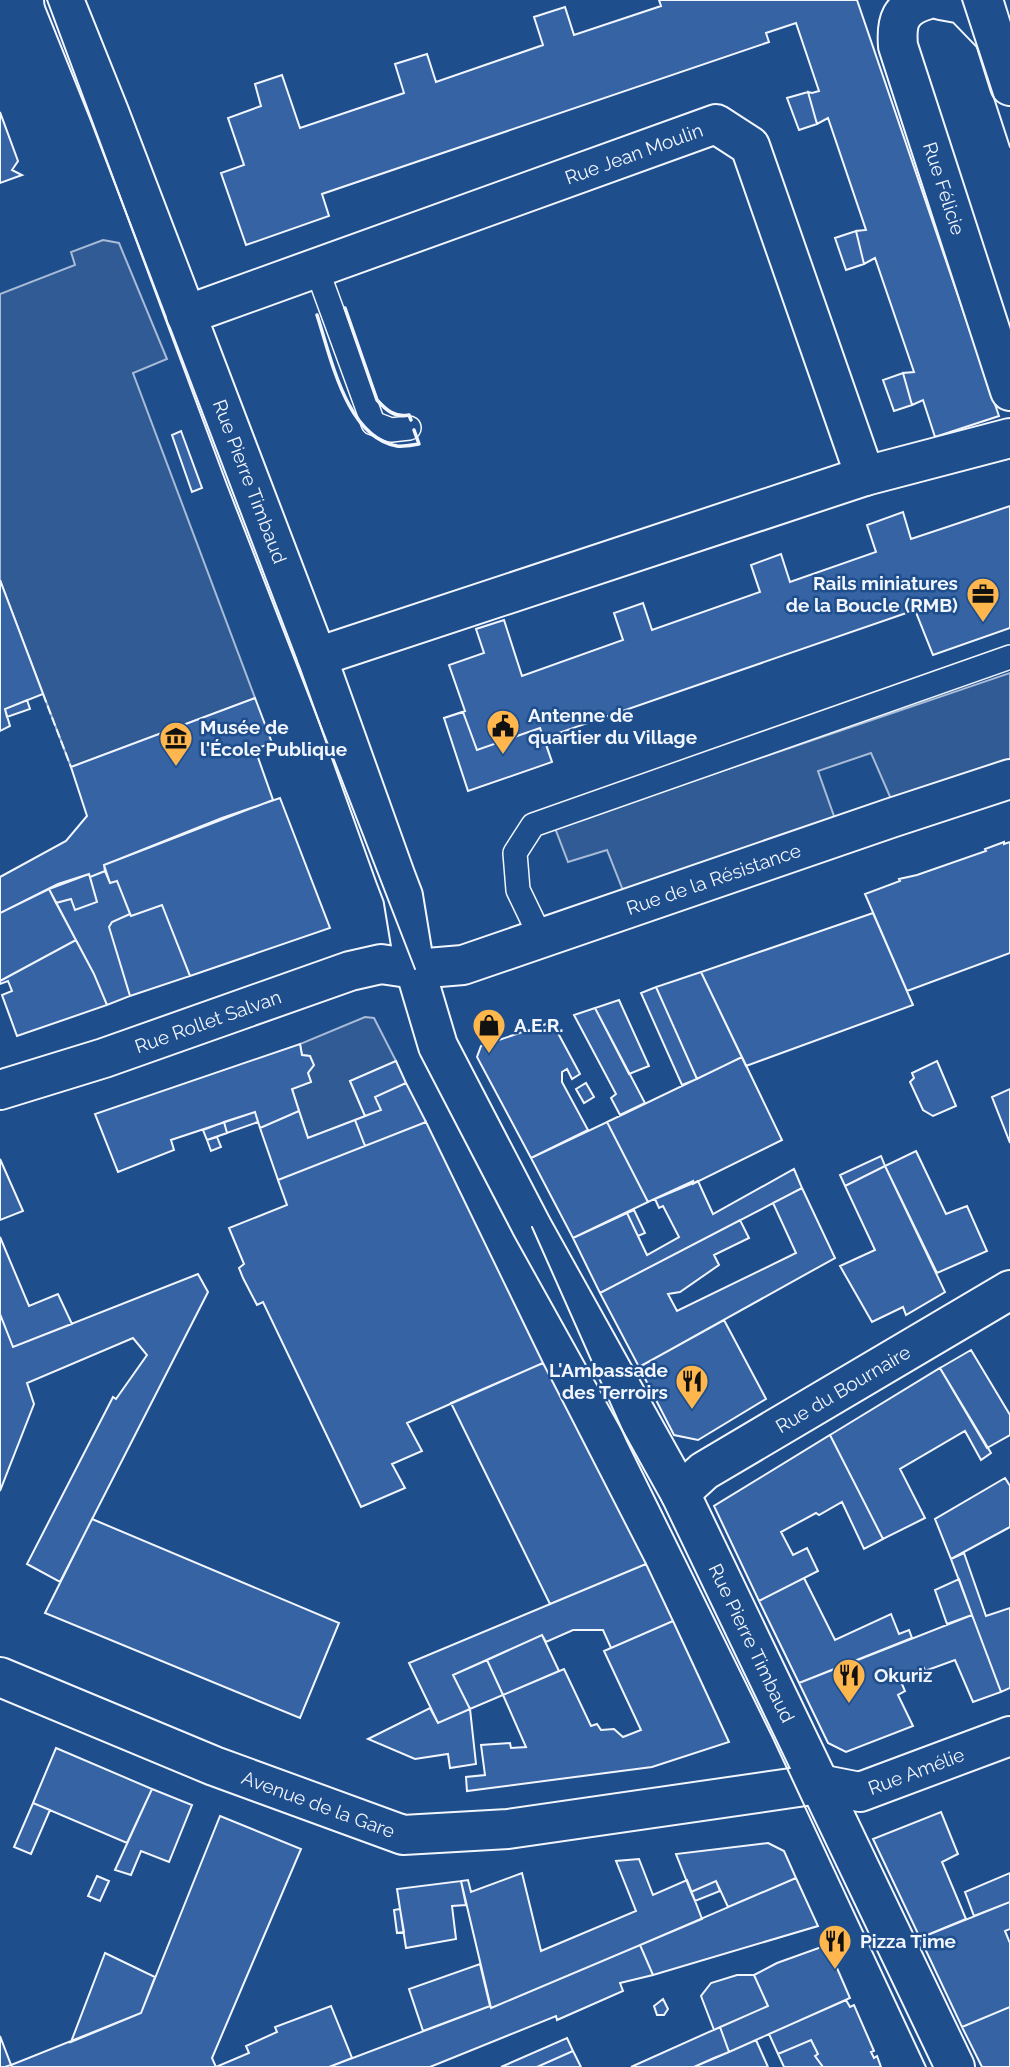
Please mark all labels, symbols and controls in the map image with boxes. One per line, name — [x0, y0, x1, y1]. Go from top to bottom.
street label: Rue Jean Moulin — [562, 119, 706, 189]
street label: Rue Félicie — [919, 139, 970, 238]
street label: Rue Pierre Timbaud — [209, 396, 291, 566]
place label: Rails miniatures de la Boucle (RMB) — [786, 572, 958, 616]
office icon: Rails miniatures de la Boucle (RMB) — [964, 575, 1002, 624]
place label: Antenne de quartier du Village — [528, 704, 697, 748]
public building icon: Antenne de quartier du Village — [484, 707, 522, 756]
place label: Musée de l'École Publique — [200, 716, 347, 760]
museum icon: Musée de l'École Publique — [157, 719, 195, 768]
street label: Rue de la Résistance — [624, 839, 804, 919]
street label: Rue Rollet Salvan — [132, 985, 284, 1057]
shop icon: A.E.R. — [470, 1006, 508, 1055]
place label: A.E.R. — [514, 1014, 564, 1036]
street label: Rue du Bournaire — [772, 1340, 914, 1437]
place label: L'Ambassade des Terroirs — [549, 1359, 668, 1403]
restaurant icon: L'Ambassade des Terroirs — [673, 1362, 711, 1411]
street label: Rue Pierre Timbaud — [704, 1560, 799, 1726]
restaurant icon: Okuriz — [830, 1656, 868, 1705]
place label: Okuriz — [874, 1664, 932, 1686]
street label: Rue Amélie — [865, 1743, 967, 1799]
street label: Avenue de la Gare — [239, 1766, 398, 1842]
restaurant icon: Pizza Time — [816, 1922, 854, 1971]
place label: Pizza Time — [860, 1930, 956, 1952]

